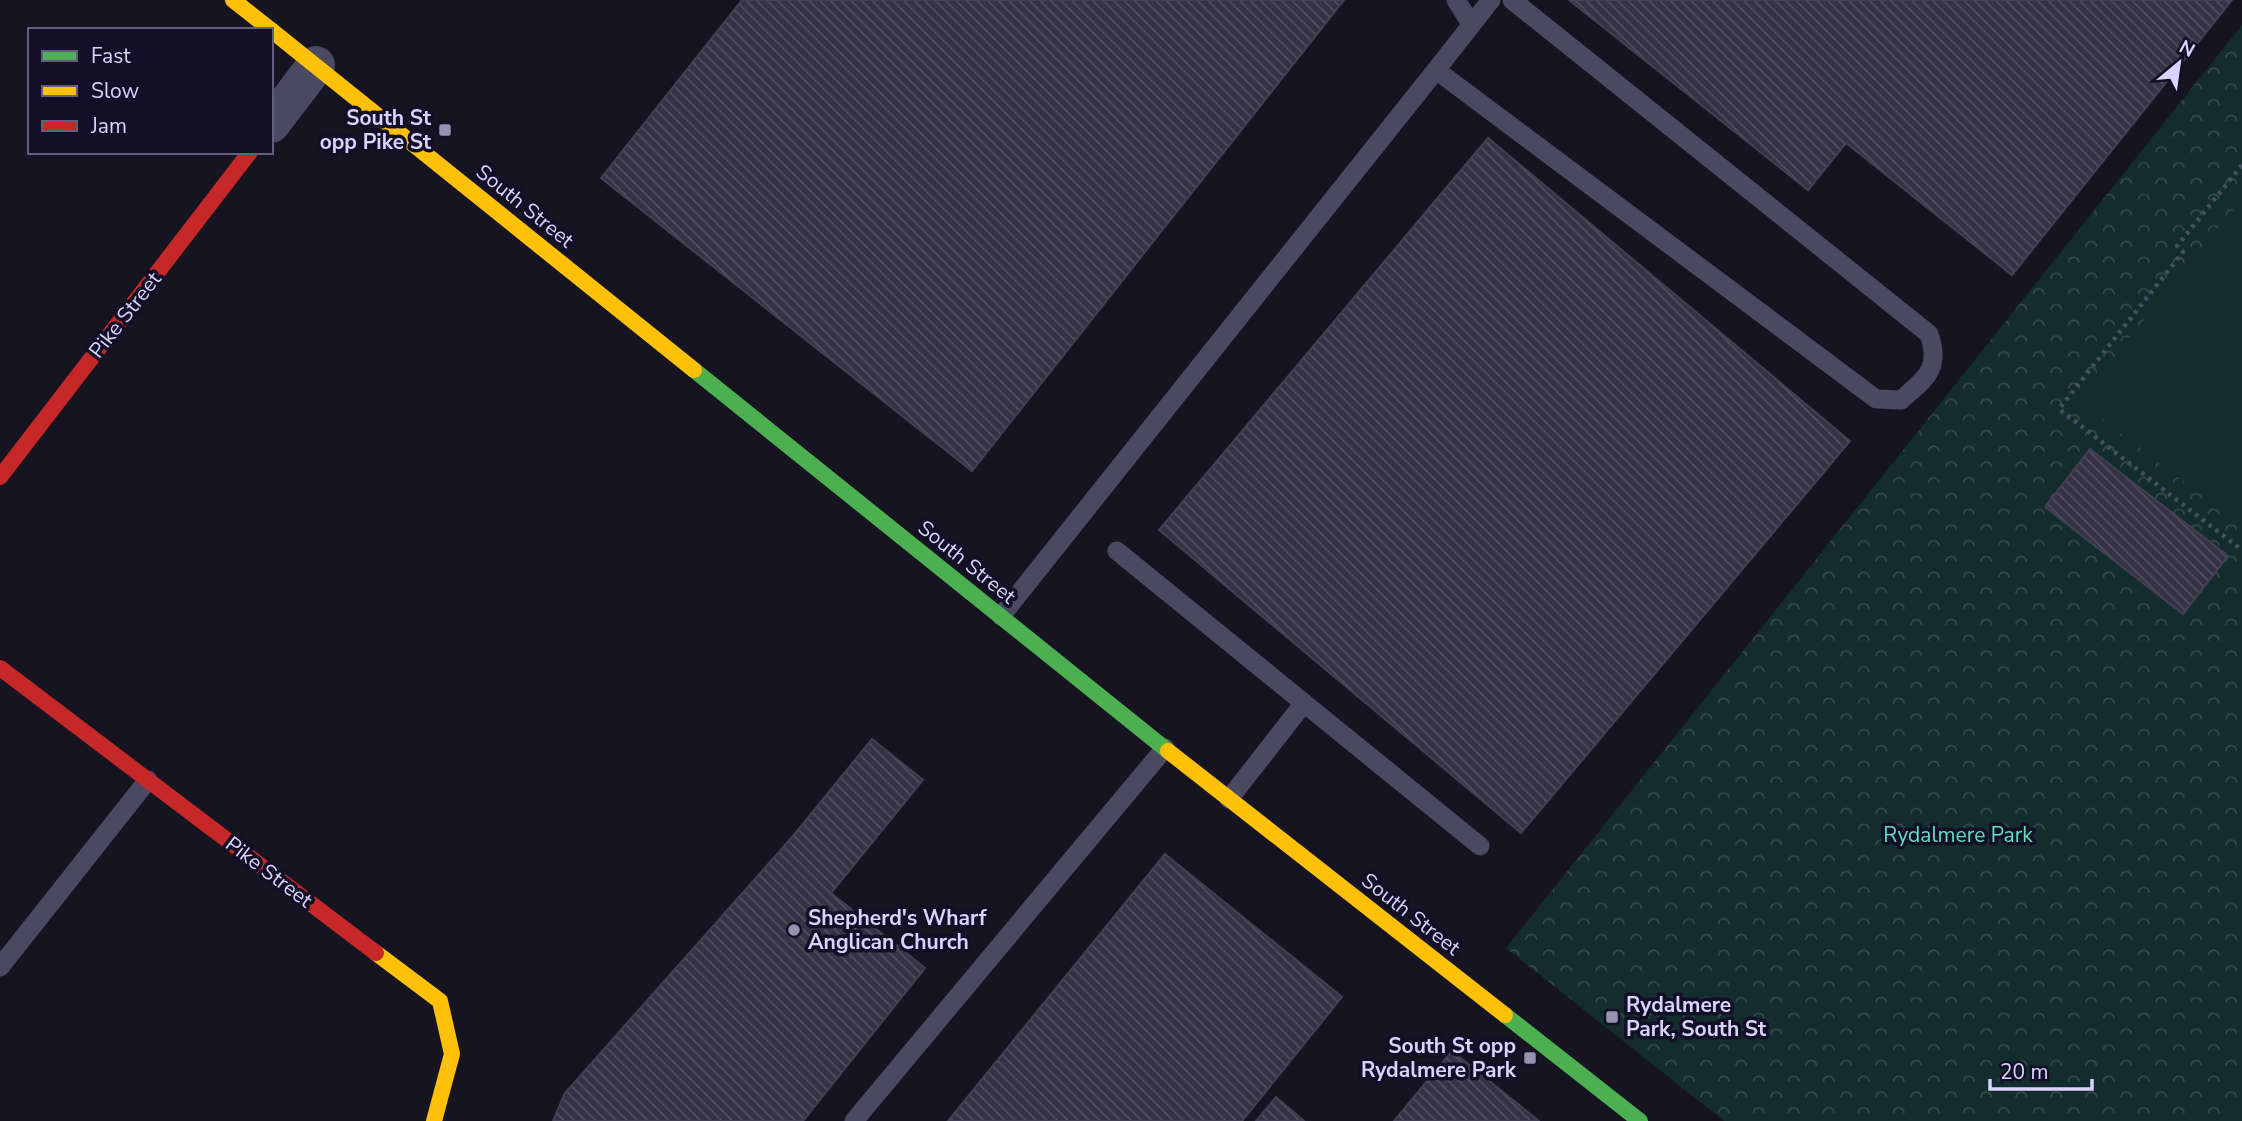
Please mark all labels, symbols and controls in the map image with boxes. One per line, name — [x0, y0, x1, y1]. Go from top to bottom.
legend — [28, 28, 273, 154]
north arrow — [2144, 28, 2214, 98]
text: N — [2174, 34, 2199, 64]
text: Fast — [91, 42, 131, 70]
text: Slow — [91, 77, 140, 105]
place label: South St opp Pike St — [320, 104, 432, 156]
text: Jam — [90, 112, 127, 140]
marker: South St opp Pike St — [437, 122, 453, 138]
street label: South Street — [470, 158, 580, 255]
street label: Pike Street — [82, 266, 168, 364]
street label: South Street — [912, 514, 1022, 611]
park label: Rydalmere Park — [1883, 821, 2033, 849]
street label: Pike Street — [220, 830, 319, 914]
street label: South Street — [1356, 867, 1467, 962]
place label: Shepherd's Wharf Anglican Church — [808, 904, 987, 956]
marker: Shepherd's Wharf Anglican Church — [786, 922, 802, 938]
place label: Rydalmere Park, South St — [1626, 991, 1767, 1043]
marker: Rydalmere Park, South St — [1604, 1009, 1620, 1025]
place label: South St opp Rydalmere Park — [1361, 1032, 1517, 1084]
scale bar — [1990, 1048, 2092, 1092]
marker: South St opp Rydalmere Park — [1522, 1050, 1538, 1066]
text: 20 m — [2000, 1058, 2049, 1086]

